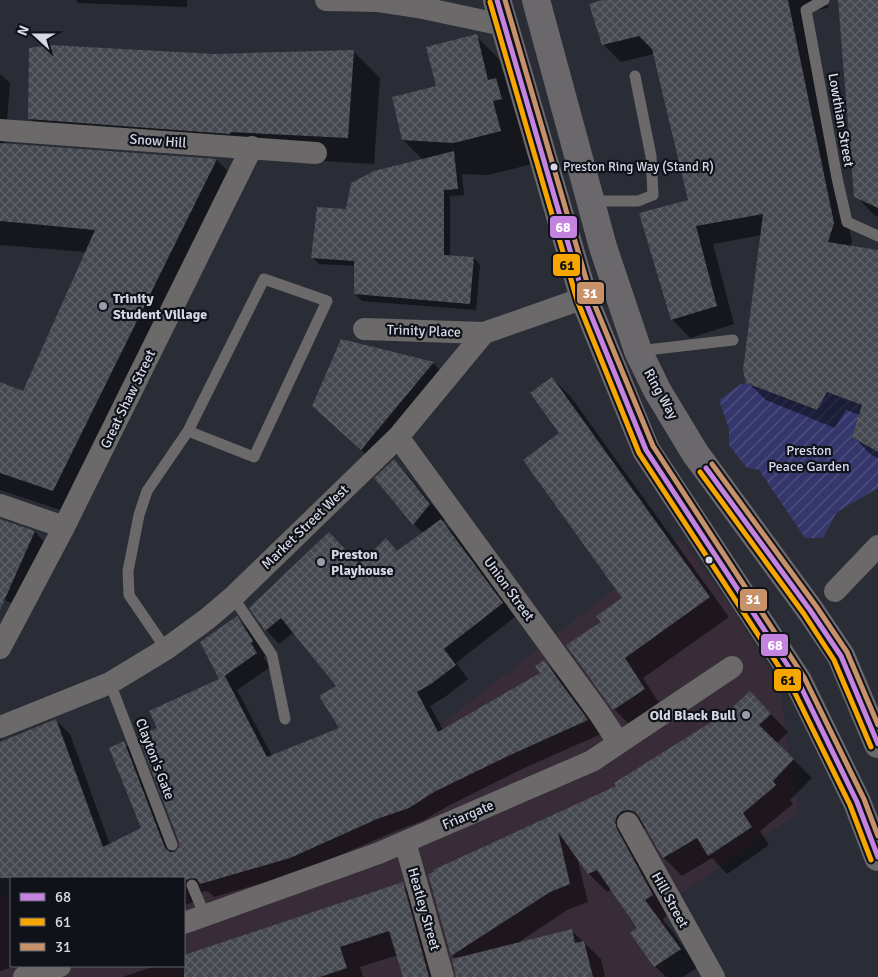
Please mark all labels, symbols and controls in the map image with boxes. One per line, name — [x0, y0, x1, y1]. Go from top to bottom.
north arrow — [10, 10, 60, 60]
text: N — [14, 23, 33, 38]
street label: Lowthian Street — [824, 72, 858, 168]
street label: Snow Hill — [129, 131, 187, 151]
place label: Preston Ring Way (Stand R) — [563, 159, 714, 175]
marker: Preston Ring Way (Stand R) — [549, 162, 559, 172]
line badge: 68 — [549, 215, 578, 239]
text: 68 — [555, 219, 571, 236]
line badge: 61 — [552, 253, 581, 277]
text: 61 — [559, 257, 575, 274]
line badge: 31 — [576, 281, 605, 305]
text: 31 — [582, 285, 598, 302]
place label: Trinity Student Village — [113, 290, 207, 323]
marker: Trinity Student Village — [97, 300, 109, 312]
street label: Trinity Place — [387, 321, 461, 341]
street label: Great Shaw Street — [97, 347, 159, 451]
street label: Ring Way — [640, 366, 682, 423]
park label: Preston Peace Garden — [768, 442, 850, 475]
street label: Market Street West — [258, 481, 352, 573]
place label: Preston Playhouse — [331, 546, 393, 579]
street label: Union Street — [480, 554, 538, 625]
unlabelled marker — [704, 555, 714, 565]
marker: Preston Playhouse — [315, 556, 327, 568]
line badge: 31 — [739, 588, 768, 612]
text: 31 — [745, 591, 761, 608]
line badge: 68 — [760, 633, 789, 657]
text: 68 — [767, 637, 783, 654]
line badge: 61 — [773, 668, 802, 692]
text: 61 — [780, 672, 796, 689]
place label: Old Black Bull — [650, 707, 737, 724]
marker: Old Black Bull — [740, 709, 752, 721]
street label: Clayton's Gate — [132, 716, 178, 802]
street label: Friargate — [440, 797, 496, 833]
street label: Heatley Street — [404, 866, 444, 952]
street label: Hill Street — [648, 869, 692, 931]
legend — [10, 877, 185, 967]
text: 68 — [55, 888, 71, 906]
text: 61 — [55, 913, 71, 931]
text: 31 — [55, 938, 71, 956]

